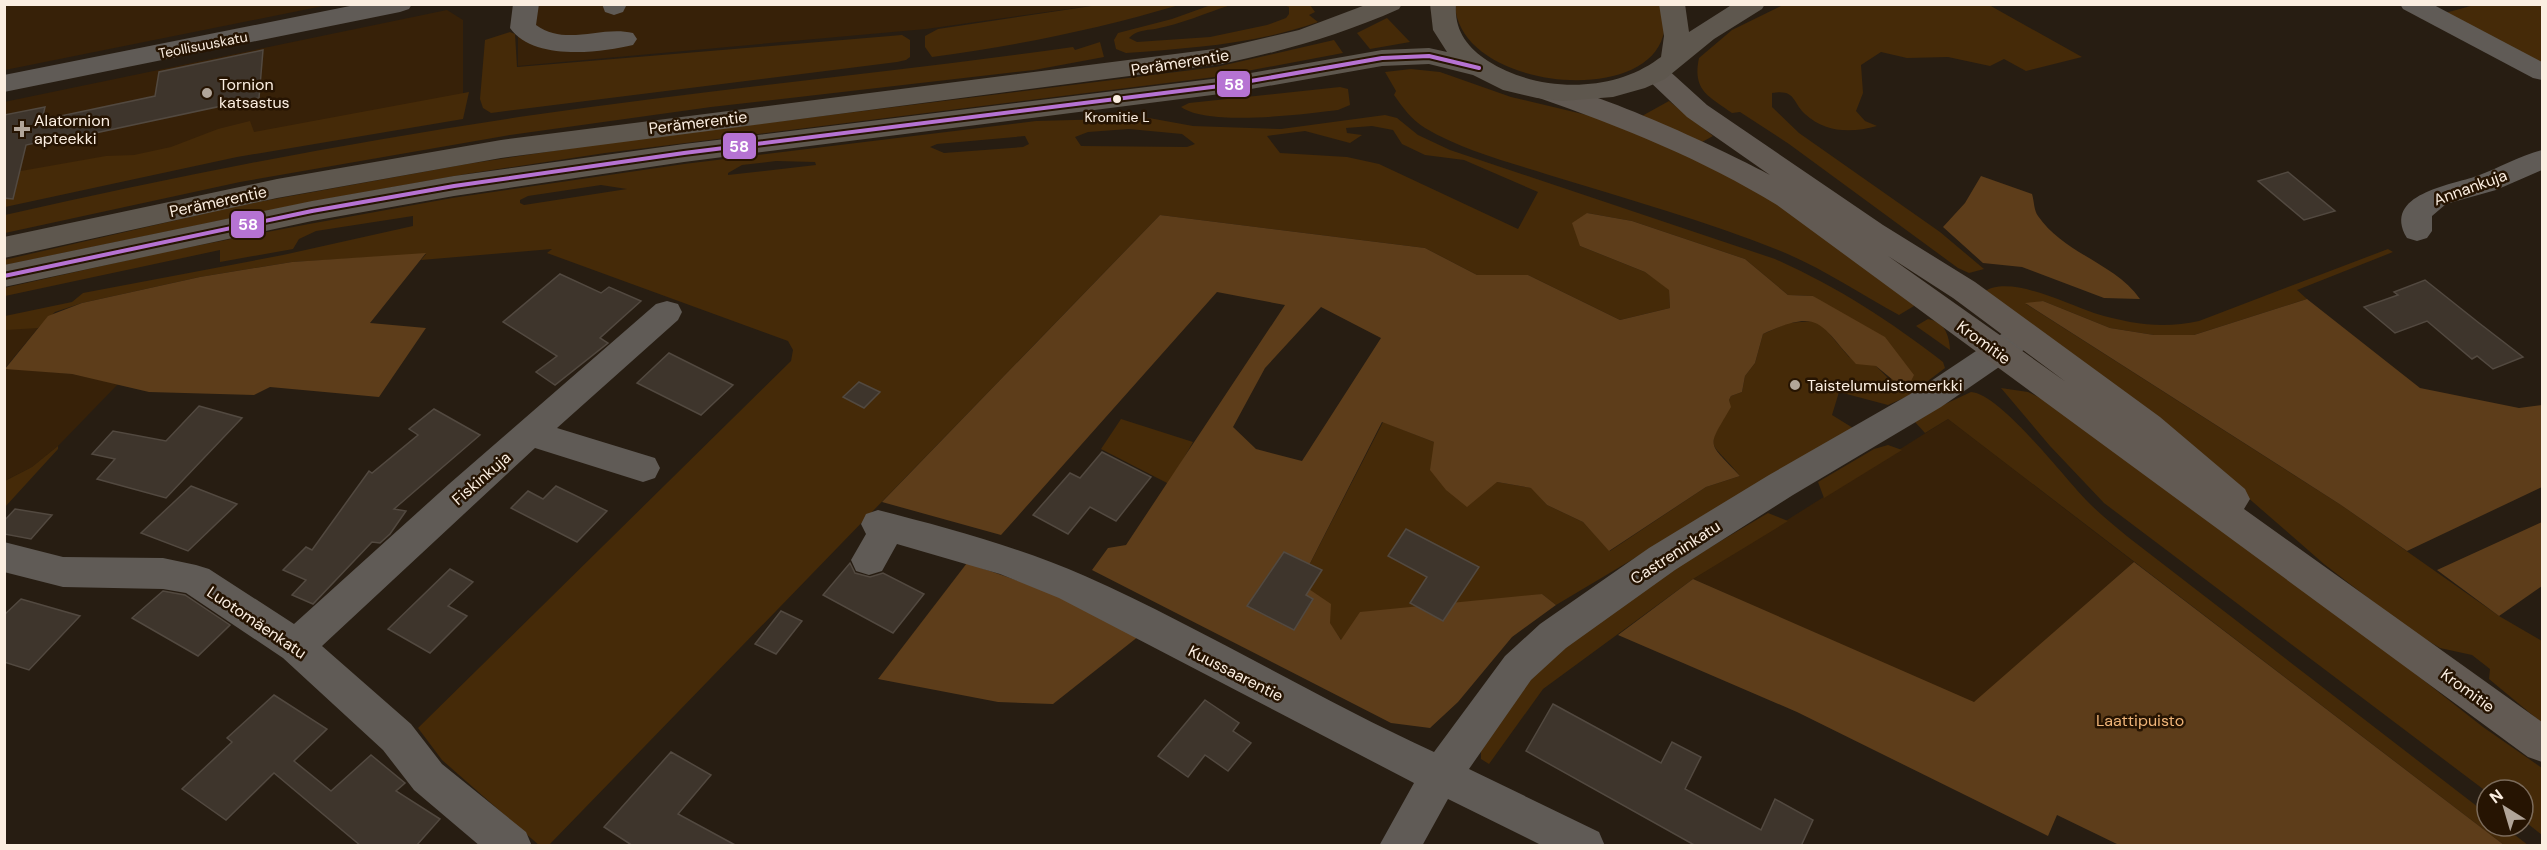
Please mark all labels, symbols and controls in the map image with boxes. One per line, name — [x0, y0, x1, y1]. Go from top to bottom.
street label: Teollisuuskatu — [157, 28, 249, 62]
street label: Perämerentie — [1130, 44, 1231, 81]
line badge: 58 — [1216, 70, 1251, 98]
place label: Tornion katsastus — [219, 74, 290, 113]
text: 58 — [1224, 74, 1244, 95]
marker: Tornion katsastus — [200, 86, 214, 100]
marker: Kromitie L — [1111, 93, 1123, 105]
street label: Perämerentie — [648, 106, 748, 139]
place label: Kromitie L — [1084, 108, 1150, 126]
place label: Alatornion apteekki — [34, 110, 110, 149]
marker: Alatornion apteekki — [15, 122, 29, 136]
line badge: 58 — [722, 132, 757, 160]
text: 58 — [729, 136, 749, 157]
street label: Annankuja — [2431, 164, 2510, 210]
street label: Perämerentie — [168, 181, 269, 222]
line badge: 58 — [230, 210, 265, 239]
text: 58 — [238, 214, 258, 235]
street label: Kromitie — [1953, 316, 2015, 369]
place label: Taistelumuistomerkki — [1807, 375, 1963, 396]
marker: Taistelumuistomerkki — [1788, 378, 1802, 392]
street label: Fiskinkuja — [448, 447, 515, 510]
street label: Castreninkatu — [1626, 516, 1724, 589]
street label: Luotomäenkatu — [203, 581, 310, 663]
street label: Kuussaarentie — [1185, 640, 1287, 706]
street label: Kromitie — [2437, 664, 2499, 717]
park label: Laattipuisto — [2096, 710, 2184, 731]
north arrow — [2475, 778, 2535, 838]
text: N — [2485, 785, 2507, 808]

